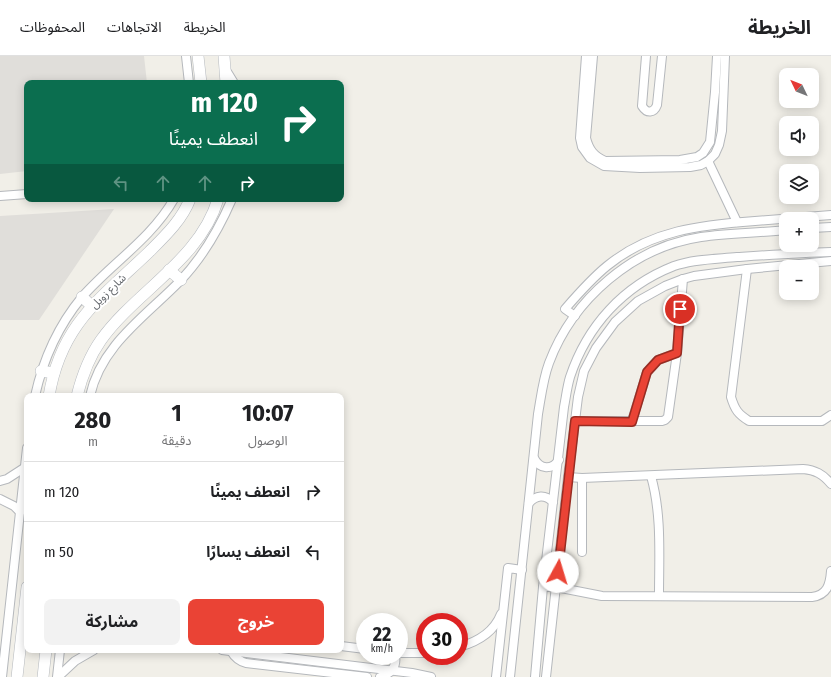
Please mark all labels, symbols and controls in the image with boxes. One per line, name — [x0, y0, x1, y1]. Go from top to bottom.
text: الخريطة — [748, 16, 811, 39]
text: المحفوظات — [20, 19, 85, 36]
text: الاتجاهات — [107, 19, 162, 36]
text: الخريطة — [184, 19, 226, 36]
north arrow — [779, 68, 819, 108]
map controls — [779, 68, 819, 300]
text: 120 m — [191, 86, 258, 119]
icon: right — [272, 96, 324, 148]
button: sound — [779, 116, 819, 156]
text: انعطف يمينًا — [169, 128, 258, 150]
button: layers — [779, 164, 819, 204]
icon: left — [110, 172, 132, 194]
icon: ahead — [152, 172, 174, 194]
icon: ahead — [194, 172, 216, 194]
icon: right — [236, 172, 258, 194]
button: + — [779, 212, 819, 252]
button: − — [779, 260, 819, 300]
street label: شارع زويل — [88, 271, 130, 312]
pin — [663, 292, 697, 326]
icon: arrive — [669, 298, 691, 320]
text: 1 — [172, 399, 182, 427]
text: 10:07 — [242, 399, 294, 427]
text: 280 — [74, 406, 111, 434]
text: دقيقة — [162, 433, 191, 448]
text: الوصول — [248, 433, 287, 448]
text: m — [88, 434, 98, 449]
icon: right — [302, 481, 324, 503]
text: 120 m — [44, 483, 79, 501]
text: انعطف يمينًا — [210, 483, 290, 501]
icon: left — [302, 541, 324, 563]
text: 50 m — [44, 543, 74, 561]
text: انعطف يسارًا — [206, 543, 290, 561]
position arrow — [537, 551, 579, 593]
button: مشاركة — [44, 599, 180, 645]
button: خروج — [188, 599, 324, 645]
speed limit sign: 30 — [416, 613, 468, 665]
text: 22 — [373, 622, 391, 646]
text: km/h — [371, 643, 393, 655]

